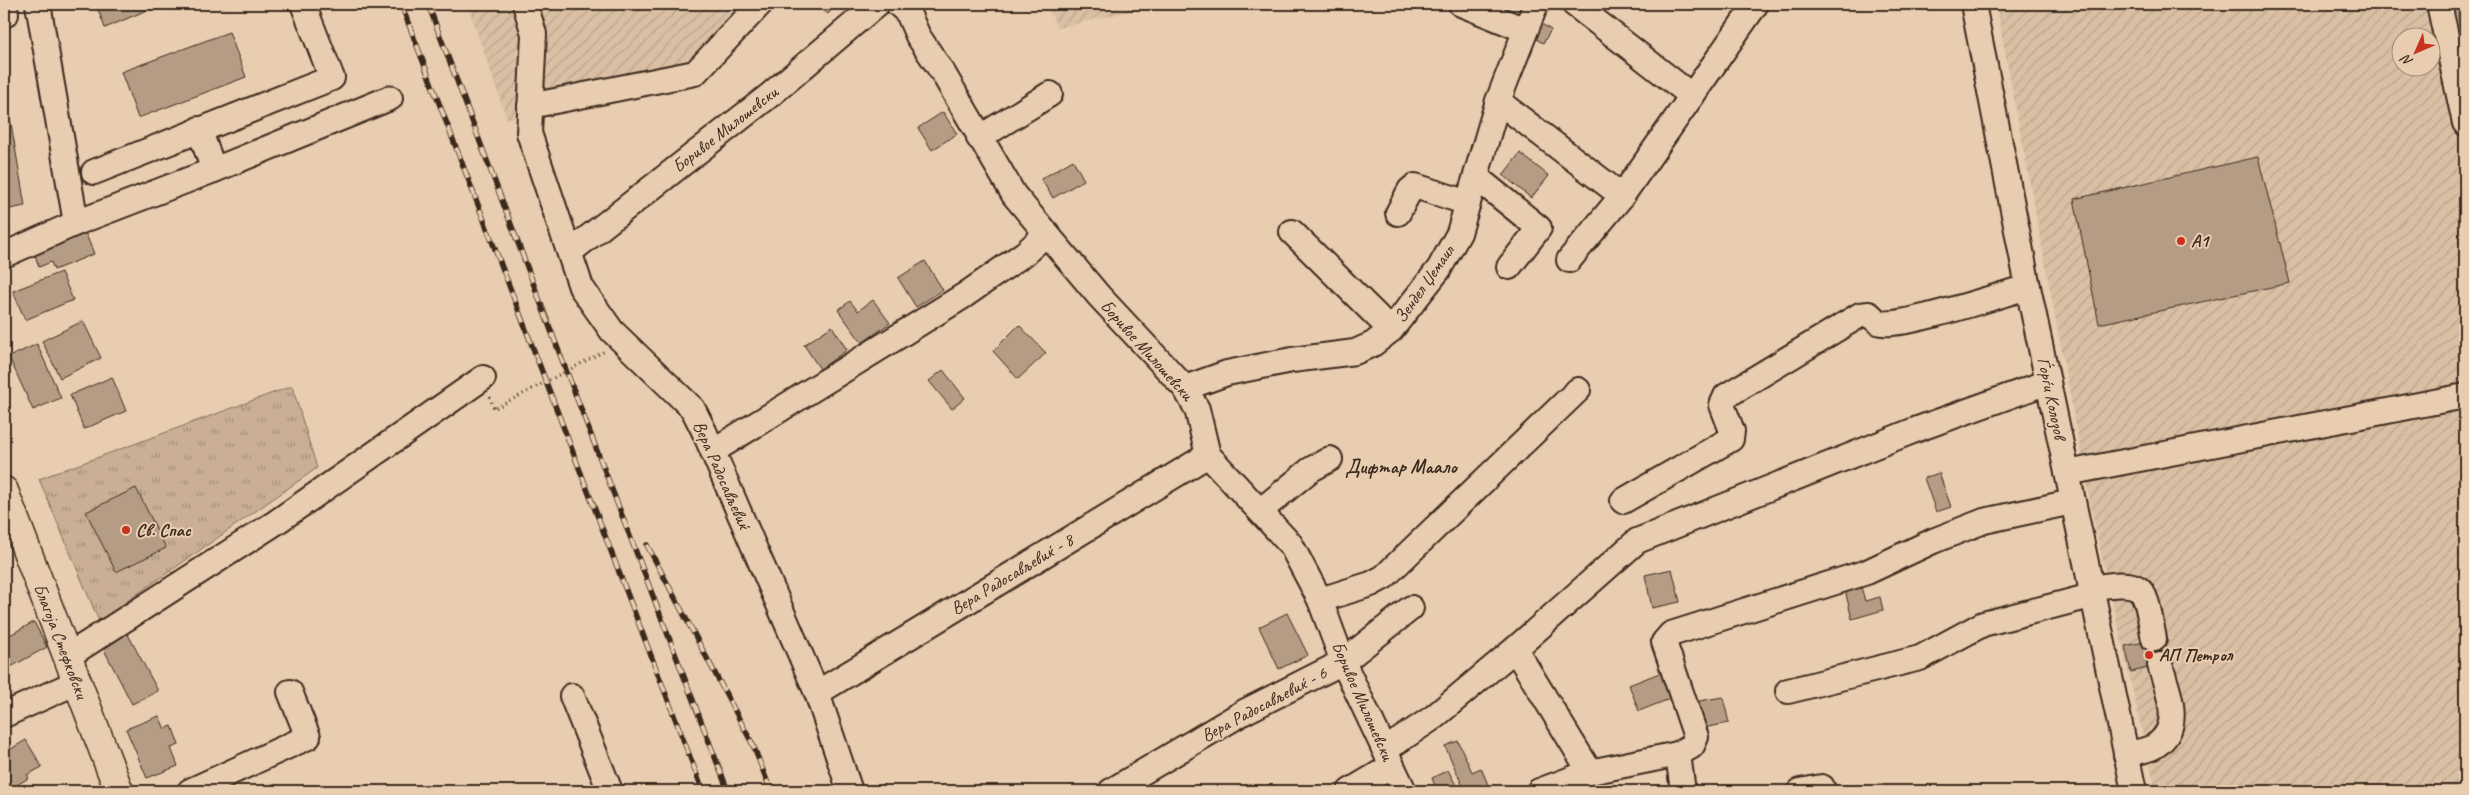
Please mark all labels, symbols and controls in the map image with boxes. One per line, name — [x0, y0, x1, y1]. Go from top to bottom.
north arrow — [2392, 28, 2442, 78]
text: N — [2396, 50, 2416, 70]
street label: Боривое Милошевски — [668, 80, 783, 177]
place label: А1 — [2191, 230, 2210, 252]
marker: А1 — [2175, 235, 2187, 247]
street label: Зендел Џемаил — [1389, 240, 1460, 327]
street label: Боривое Милошевски — [1096, 295, 1199, 406]
street label: Ѓорѓи Колозов — [2032, 355, 2072, 444]
street label: Вера Радосављевиќ — [688, 417, 756, 534]
district label: Дифтар Маало — [1345, 455, 1459, 479]
place label: Св. Спас — [136, 519, 192, 541]
marker: Св. Спас — [120, 524, 132, 536]
street label: Вера Радосављевиќ - 8 — [947, 528, 1079, 619]
street label: Благоја Стефковски — [29, 580, 94, 703]
street label: Боривое Милошевски — [1327, 638, 1400, 765]
place label: АП Петрол — [2159, 644, 2234, 666]
marker: АП Петрол — [2143, 649, 2155, 661]
street label: Вера Радосављевиќ - 6 — [1197, 661, 1331, 746]

